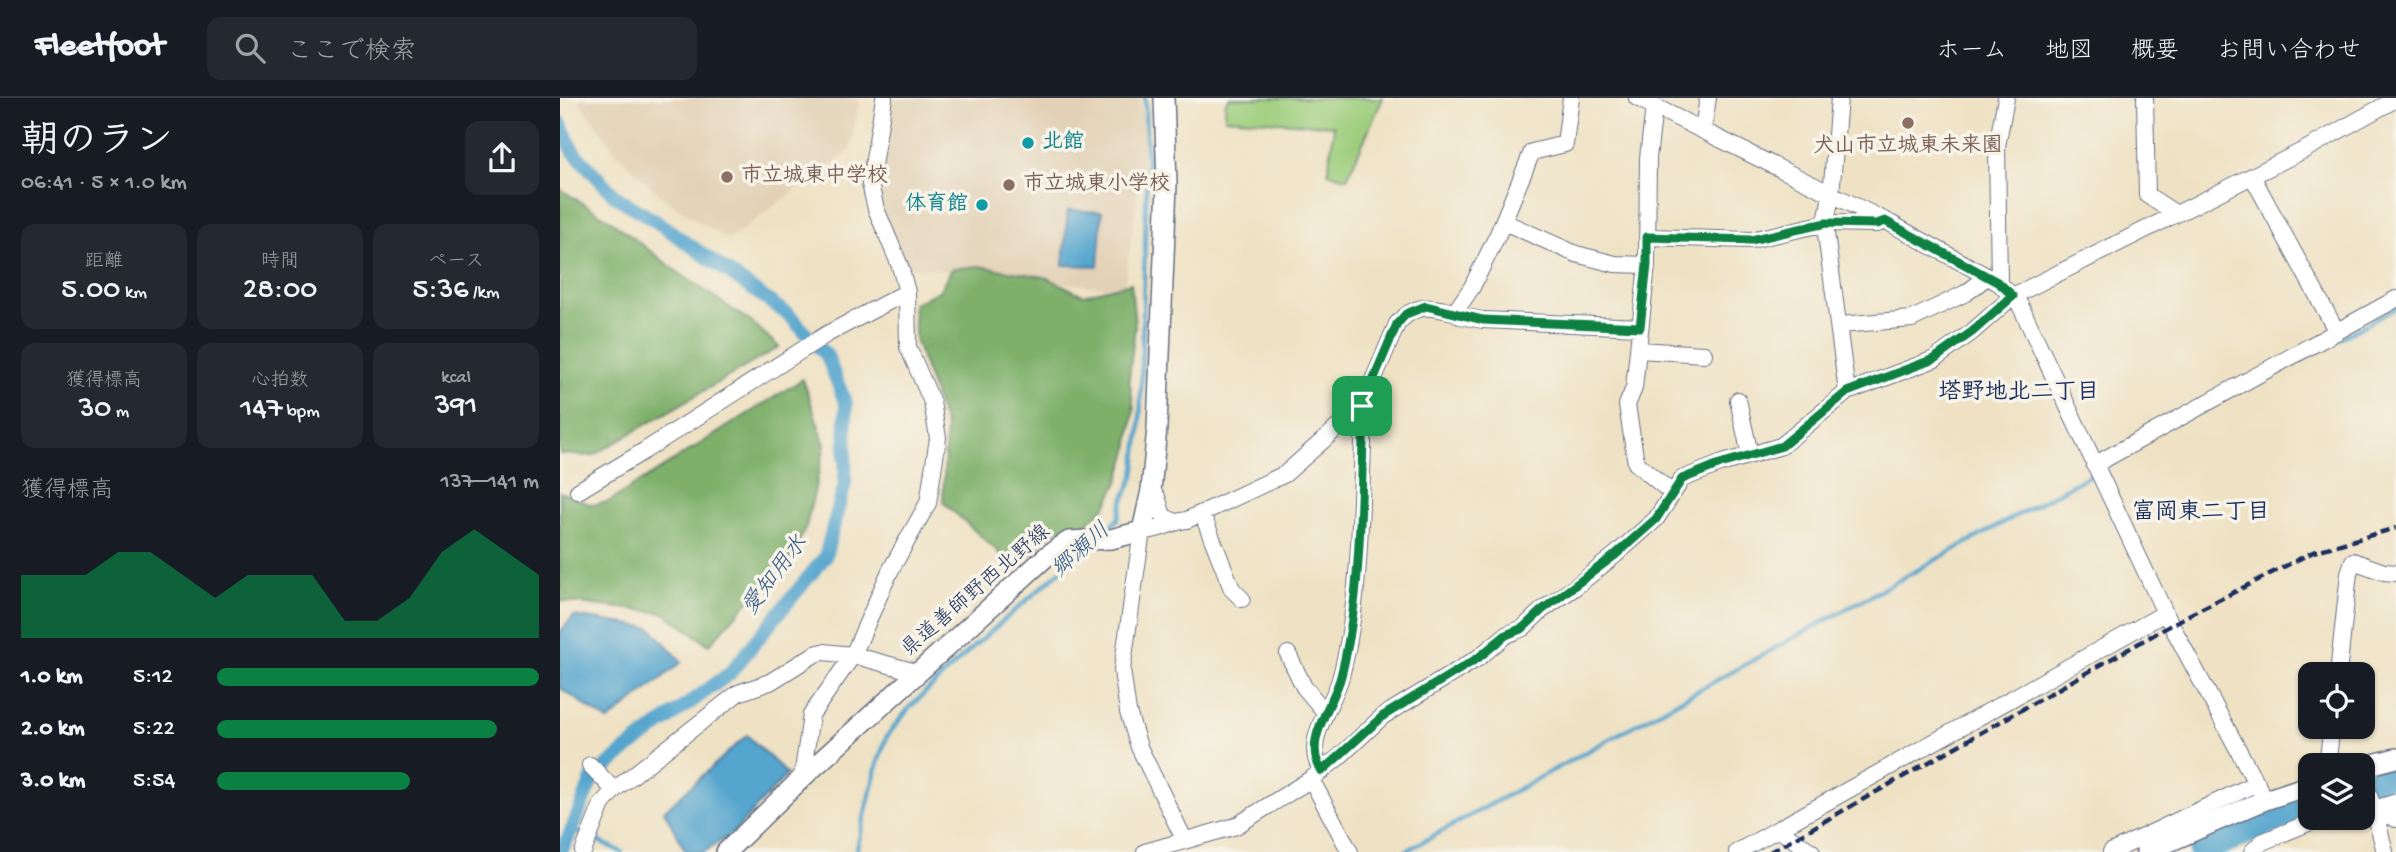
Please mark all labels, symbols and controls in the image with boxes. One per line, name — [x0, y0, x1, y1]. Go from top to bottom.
search box — [207, 17, 697, 80]
text: Fleetfoot — [35, 29, 165, 67]
icon: search — [231, 29, 269, 67]
text: ここで検索 — [287, 38, 417, 69]
text: ホーム — [1936, 38, 2007, 67]
text: 地図 — [2045, 38, 2093, 67]
text: 概要 — [2131, 38, 2179, 67]
text: お問い合わせ — [2217, 38, 2361, 67]
marker: 犬山市立城東未来園 — [1900, 115, 1916, 131]
button: share — [465, 121, 539, 195]
text: 朝のラン — [21, 122, 173, 166]
place label: 北館 — [1042, 130, 1084, 156]
place label: 犬山市立城東未来園 — [1814, 133, 2003, 160]
marker: 北館 — [1020, 135, 1036, 151]
place label: 市立城東中学校 — [741, 163, 888, 190]
marker: 市立城東中学校 — [719, 169, 735, 185]
text: 06:41 · 5 × 1.0 km — [21, 170, 187, 197]
place label: 市立城東小学校 — [1023, 171, 1170, 198]
marker: 市立城東小学校 — [1001, 177, 1017, 193]
place label: 体育館 — [905, 191, 968, 218]
marker: 体育館 — [974, 197, 990, 213]
text: 距離 — [85, 251, 123, 274]
text: 時間 — [261, 251, 299, 274]
text: ペース — [428, 251, 484, 274]
text: 5.00 — [61, 274, 120, 309]
text: 28:00 — [243, 274, 317, 309]
text: 5:36 — [412, 274, 468, 309]
text: km — [120, 282, 147, 305]
text: /km — [468, 282, 500, 305]
text: kcal — [441, 367, 471, 390]
text: 獲得標高 — [66, 370, 142, 393]
text: 心拍数 — [251, 370, 309, 393]
pin — [1332, 376, 1392, 436]
district label: 塔野地北二丁目 — [1939, 379, 2100, 407]
icon: arrive — [1343, 387, 1381, 425]
text: 391 — [435, 390, 477, 425]
text: 30 — [79, 393, 111, 428]
text: 147 — [240, 393, 282, 428]
text: m — [111, 401, 129, 424]
text: bpm — [282, 401, 320, 424]
text: 137–141 m — [440, 469, 539, 496]
text: 獲得標高 — [21, 478, 113, 505]
district label: 富岡東二丁目 — [2132, 499, 2270, 527]
water label: 郷瀬川 — [1047, 517, 1117, 584]
street label: 県道善師野西北野線 — [897, 520, 1057, 663]
water label: 愛知用水 — [737, 531, 814, 621]
map controls — [2298, 662, 2375, 830]
button: locate — [2298, 662, 2375, 739]
text: 1.0 km — [21, 664, 83, 691]
text: 5:12 — [133, 664, 173, 691]
text: 2.0 km — [21, 716, 85, 743]
text: 5:22 — [133, 716, 175, 743]
button: layers — [2298, 753, 2375, 830]
text: 3.0 km — [21, 768, 85, 795]
text: 5:54 — [133, 768, 175, 795]

